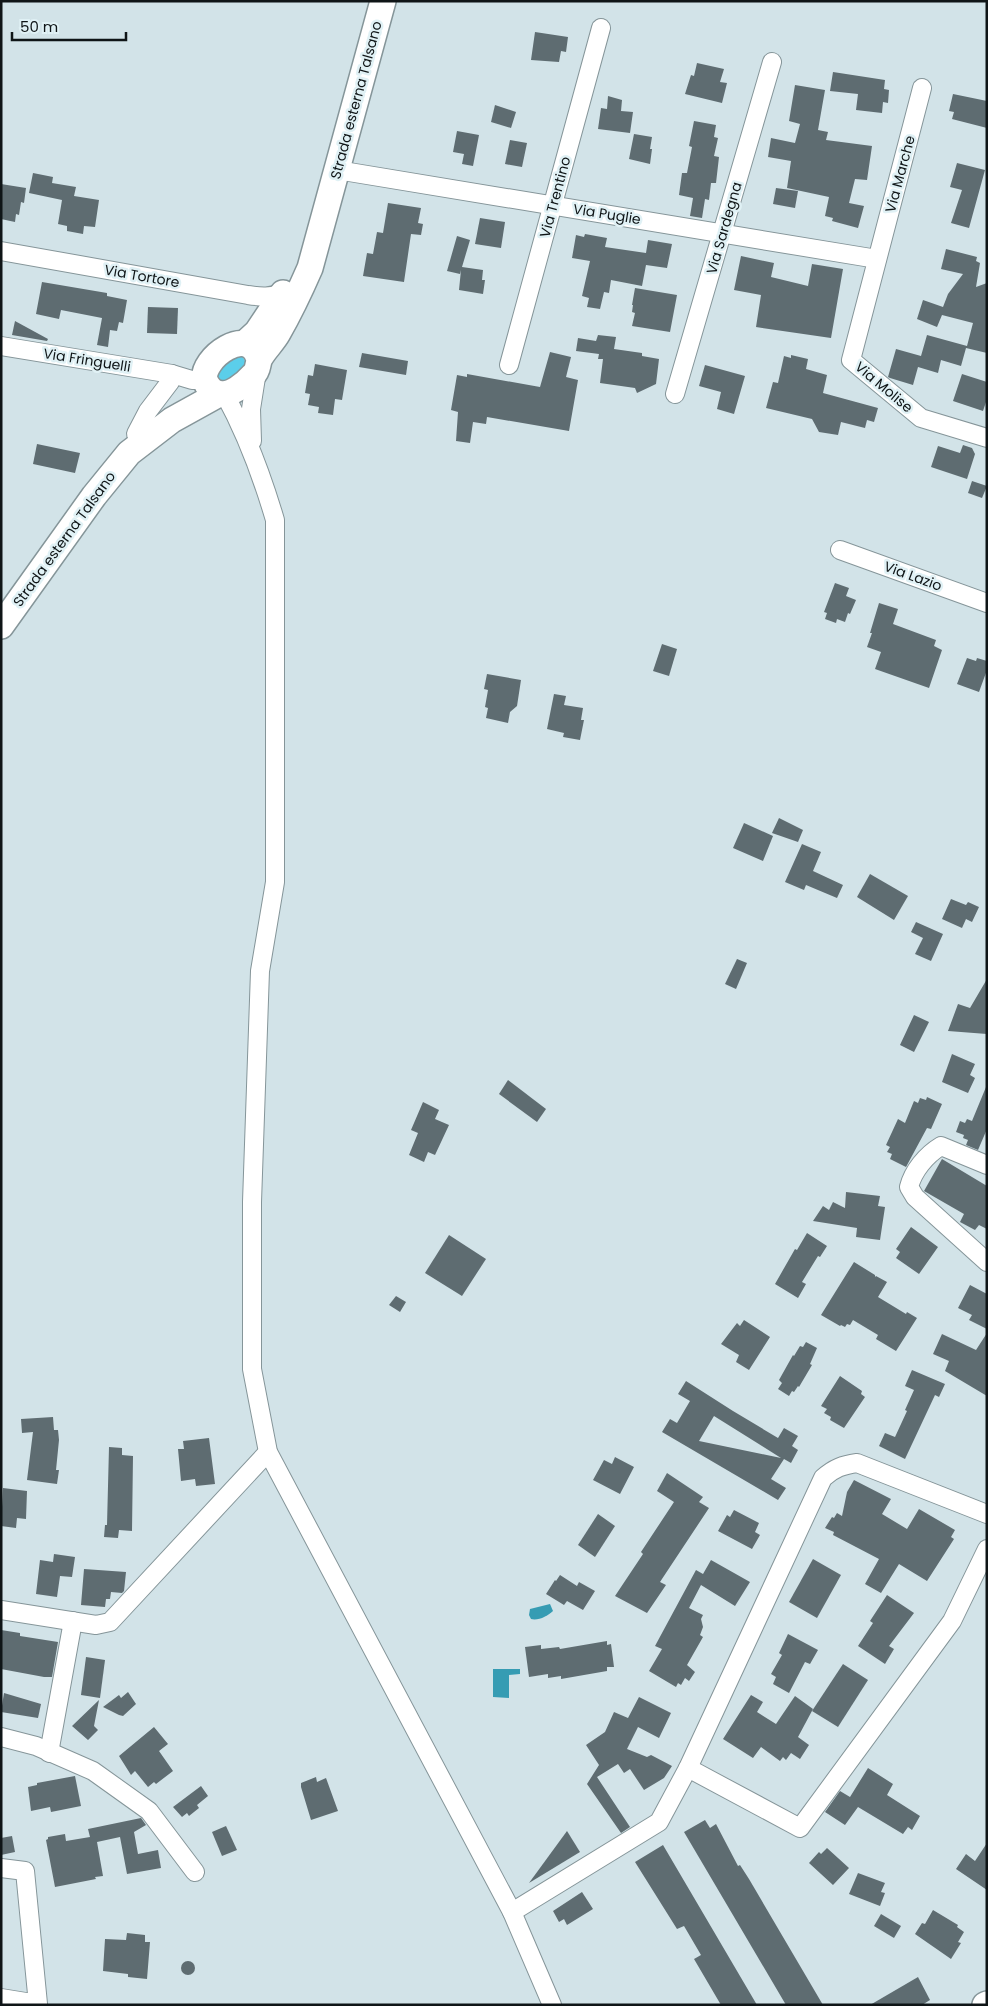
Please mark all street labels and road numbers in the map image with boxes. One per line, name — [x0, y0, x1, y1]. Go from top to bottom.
street label: Strada esterna Talsano — [325, 19, 387, 181]
street label: Via Marche — [880, 133, 920, 215]
street label: Via Trentino — [535, 154, 575, 240]
street label: Via Sardegna — [701, 180, 747, 276]
street label: Via Puglie — [572, 199, 643, 229]
street label: Via Tortore — [103, 260, 181, 292]
street label: Via Fringuelli — [42, 343, 132, 377]
street label: Via Molise — [851, 357, 917, 417]
street label: Strada esterna Talsano — [8, 467, 120, 611]
street label: Via Lazio — [881, 556, 945, 596]

